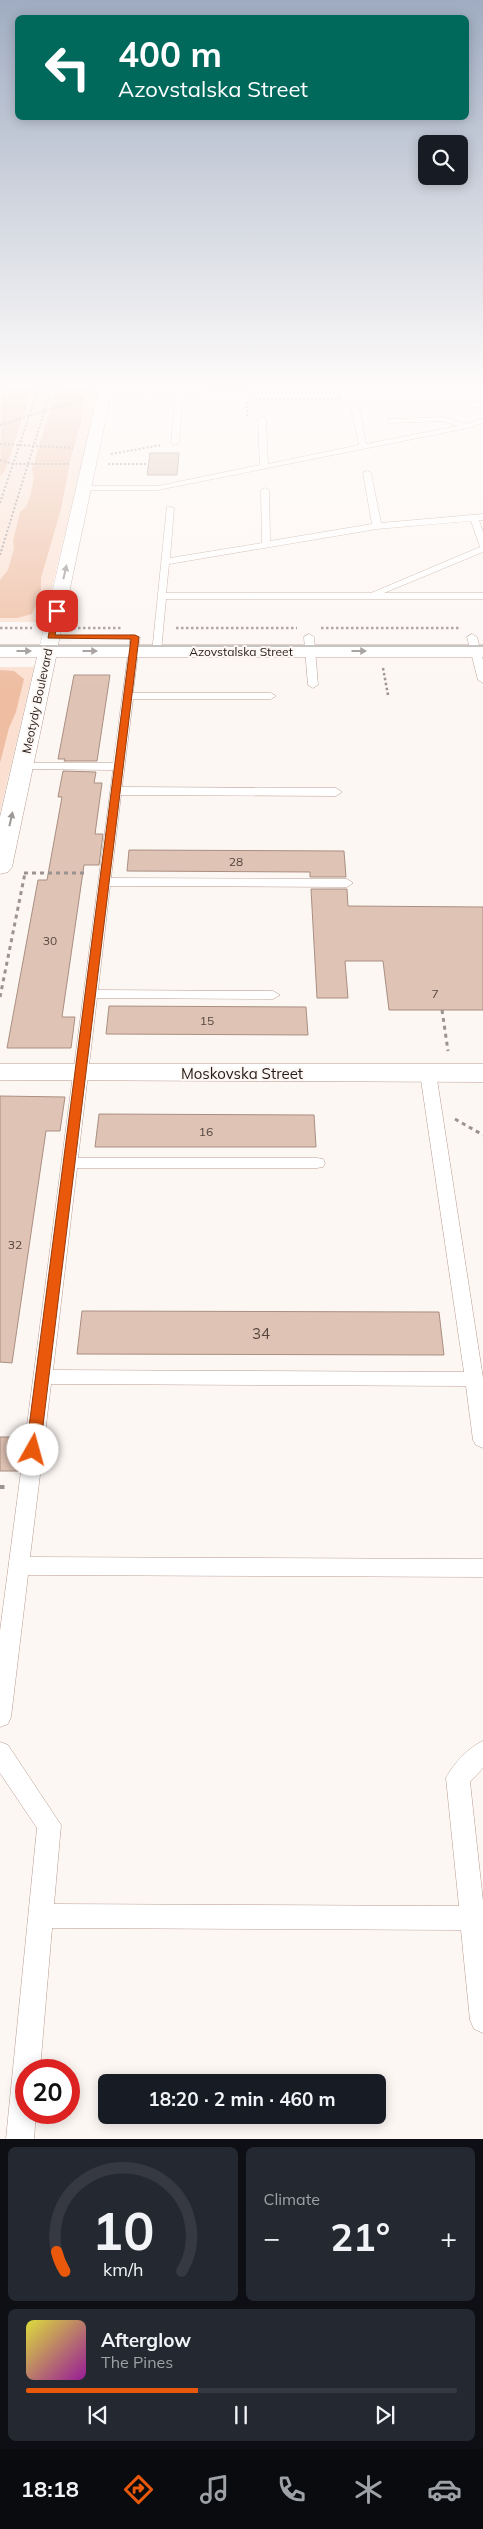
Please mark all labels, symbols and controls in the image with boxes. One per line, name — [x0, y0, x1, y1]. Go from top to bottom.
text: 400 m — [118, 32, 222, 76]
icon: left — [35, 35, 100, 100]
text: Azovstalska Street — [118, 75, 308, 103]
map controls — [418, 135, 468, 185]
button: search — [418, 135, 468, 185]
one-way arrow — [61, 565, 69, 580]
pin — [36, 590, 78, 632]
icon: arrive — [43, 597, 71, 625]
street label: Azovstalska Street — [189, 644, 293, 659]
one-way arrow — [16, 647, 32, 655]
street label: Meotydy Boulevard — [19, 647, 55, 755]
one-way arrow — [83, 647, 99, 655]
one-way arrow — [351, 647, 367, 655]
one-way arrow — [7, 811, 15, 827]
house number: 28 — [229, 854, 243, 869]
house number: 30 — [43, 933, 57, 948]
house number: 7 — [431, 986, 439, 1001]
house number: 15 — [200, 1013, 214, 1028]
street label: Moskovska Street — [181, 1064, 303, 1083]
house number: 16 — [199, 1124, 213, 1139]
house number: 32 — [8, 1237, 22, 1252]
house number: 34 — [252, 1324, 270, 1343]
position arrow — [6, 1423, 58, 1475]
speed limit sign: 20 — [15, 2059, 80, 2124]
text: 18:20 · 2 min · 460 m — [148, 2087, 336, 2111]
text: Climate — [264, 2189, 320, 2209]
text: 10 — [92, 2198, 154, 2263]
text: 21° — [330, 2213, 390, 2261]
text: − — [264, 2220, 280, 2255]
text: + — [440, 2220, 457, 2255]
text: km/h — [103, 2258, 143, 2280]
text: Afterglow — [101, 2328, 191, 2352]
text: The Pines — [101, 2352, 173, 2372]
icon: previous — [84, 2401, 112, 2429]
icon: pause — [227, 2401, 255, 2429]
icon: next — [371, 2401, 399, 2429]
icon: directions — [121, 2472, 156, 2507]
icon: music — [197, 2472, 232, 2507]
icon: phone — [274, 2472, 309, 2507]
icon: climate — [351, 2472, 386, 2507]
icon: car — [427, 2472, 462, 2507]
text: 18:18 — [21, 2475, 79, 2503]

